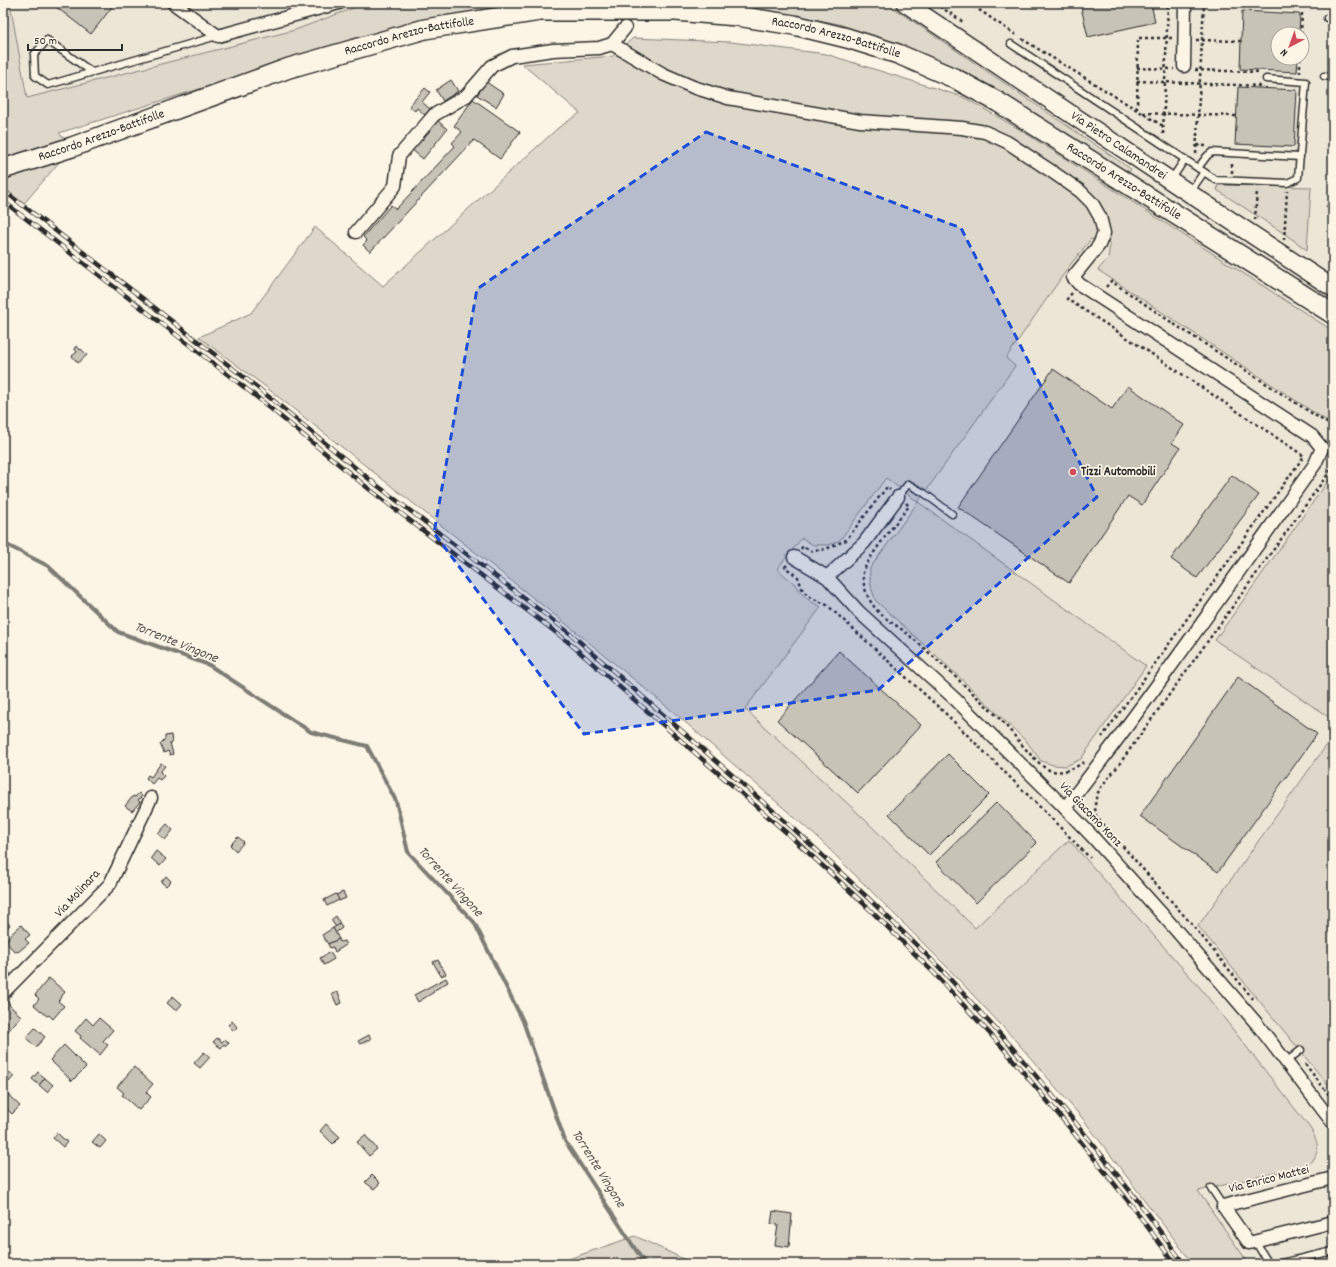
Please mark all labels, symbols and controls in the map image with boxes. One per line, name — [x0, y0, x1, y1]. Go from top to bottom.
street label: Raccordo Arezzo-Battifolle — [342, 12, 476, 61]
street label: Raccordo Arezzo-Battifolle — [770, 12, 903, 64]
scale bar — [28, 26, 122, 52]
north arrow — [1270, 26, 1310, 66]
text: 50 m — [34, 33, 57, 50]
text: N — [1277, 44, 1292, 60]
street label: Raccordo Arezzo-Battifolle — [36, 104, 168, 167]
street label: Via Pietro Calamandrei — [1067, 107, 1171, 185]
street label: Raccordo Arezzo-Battifolle — [1062, 138, 1185, 225]
place label: Tizzi Automobili — [1081, 463, 1156, 482]
marker: Tizzi Automobili — [1068, 467, 1078, 477]
water label: Torrente Vingone — [131, 617, 222, 669]
street label: Via Giacomo Konz — [1054, 778, 1126, 852]
water label: Torrente Vingone — [413, 842, 488, 922]
street label: Via Molinara — [51, 865, 106, 922]
water label: Torrente Vingone — [566, 1126, 630, 1213]
street label: Via Enrico Mattei — [1227, 1161, 1312, 1199]

